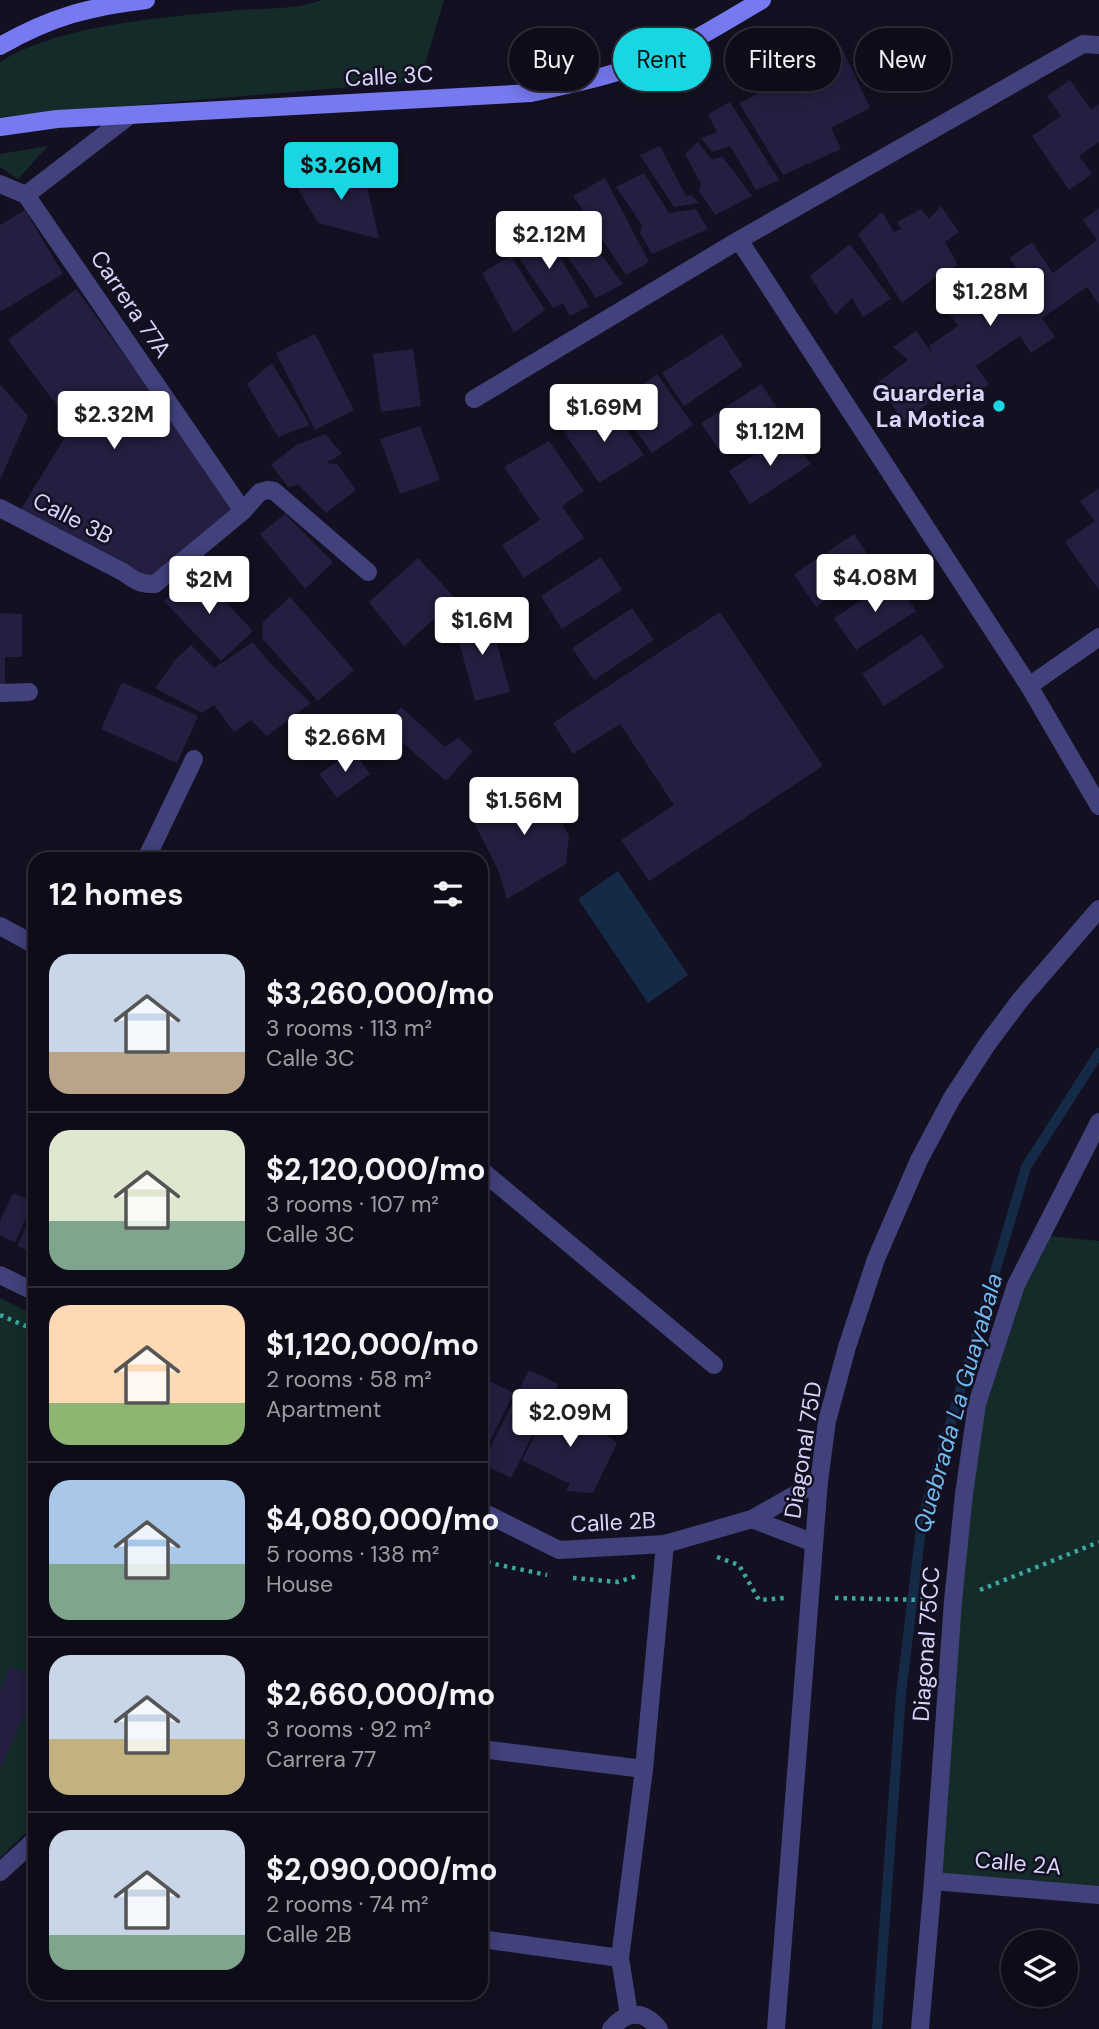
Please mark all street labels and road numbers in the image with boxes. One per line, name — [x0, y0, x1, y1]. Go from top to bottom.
street label: Calle 3C — [344, 59, 434, 93]
street label: Carrera 77A — [84, 244, 178, 364]
street label: Calle 3B — [28, 485, 118, 551]
street label: Diagonal 75D — [777, 1379, 829, 1521]
street label: Calle 2B — [569, 1505, 657, 1539]
street label: Diagonal 75CC — [906, 1565, 946, 1723]
street label: Calle 2A — [973, 1844, 1063, 1882]

